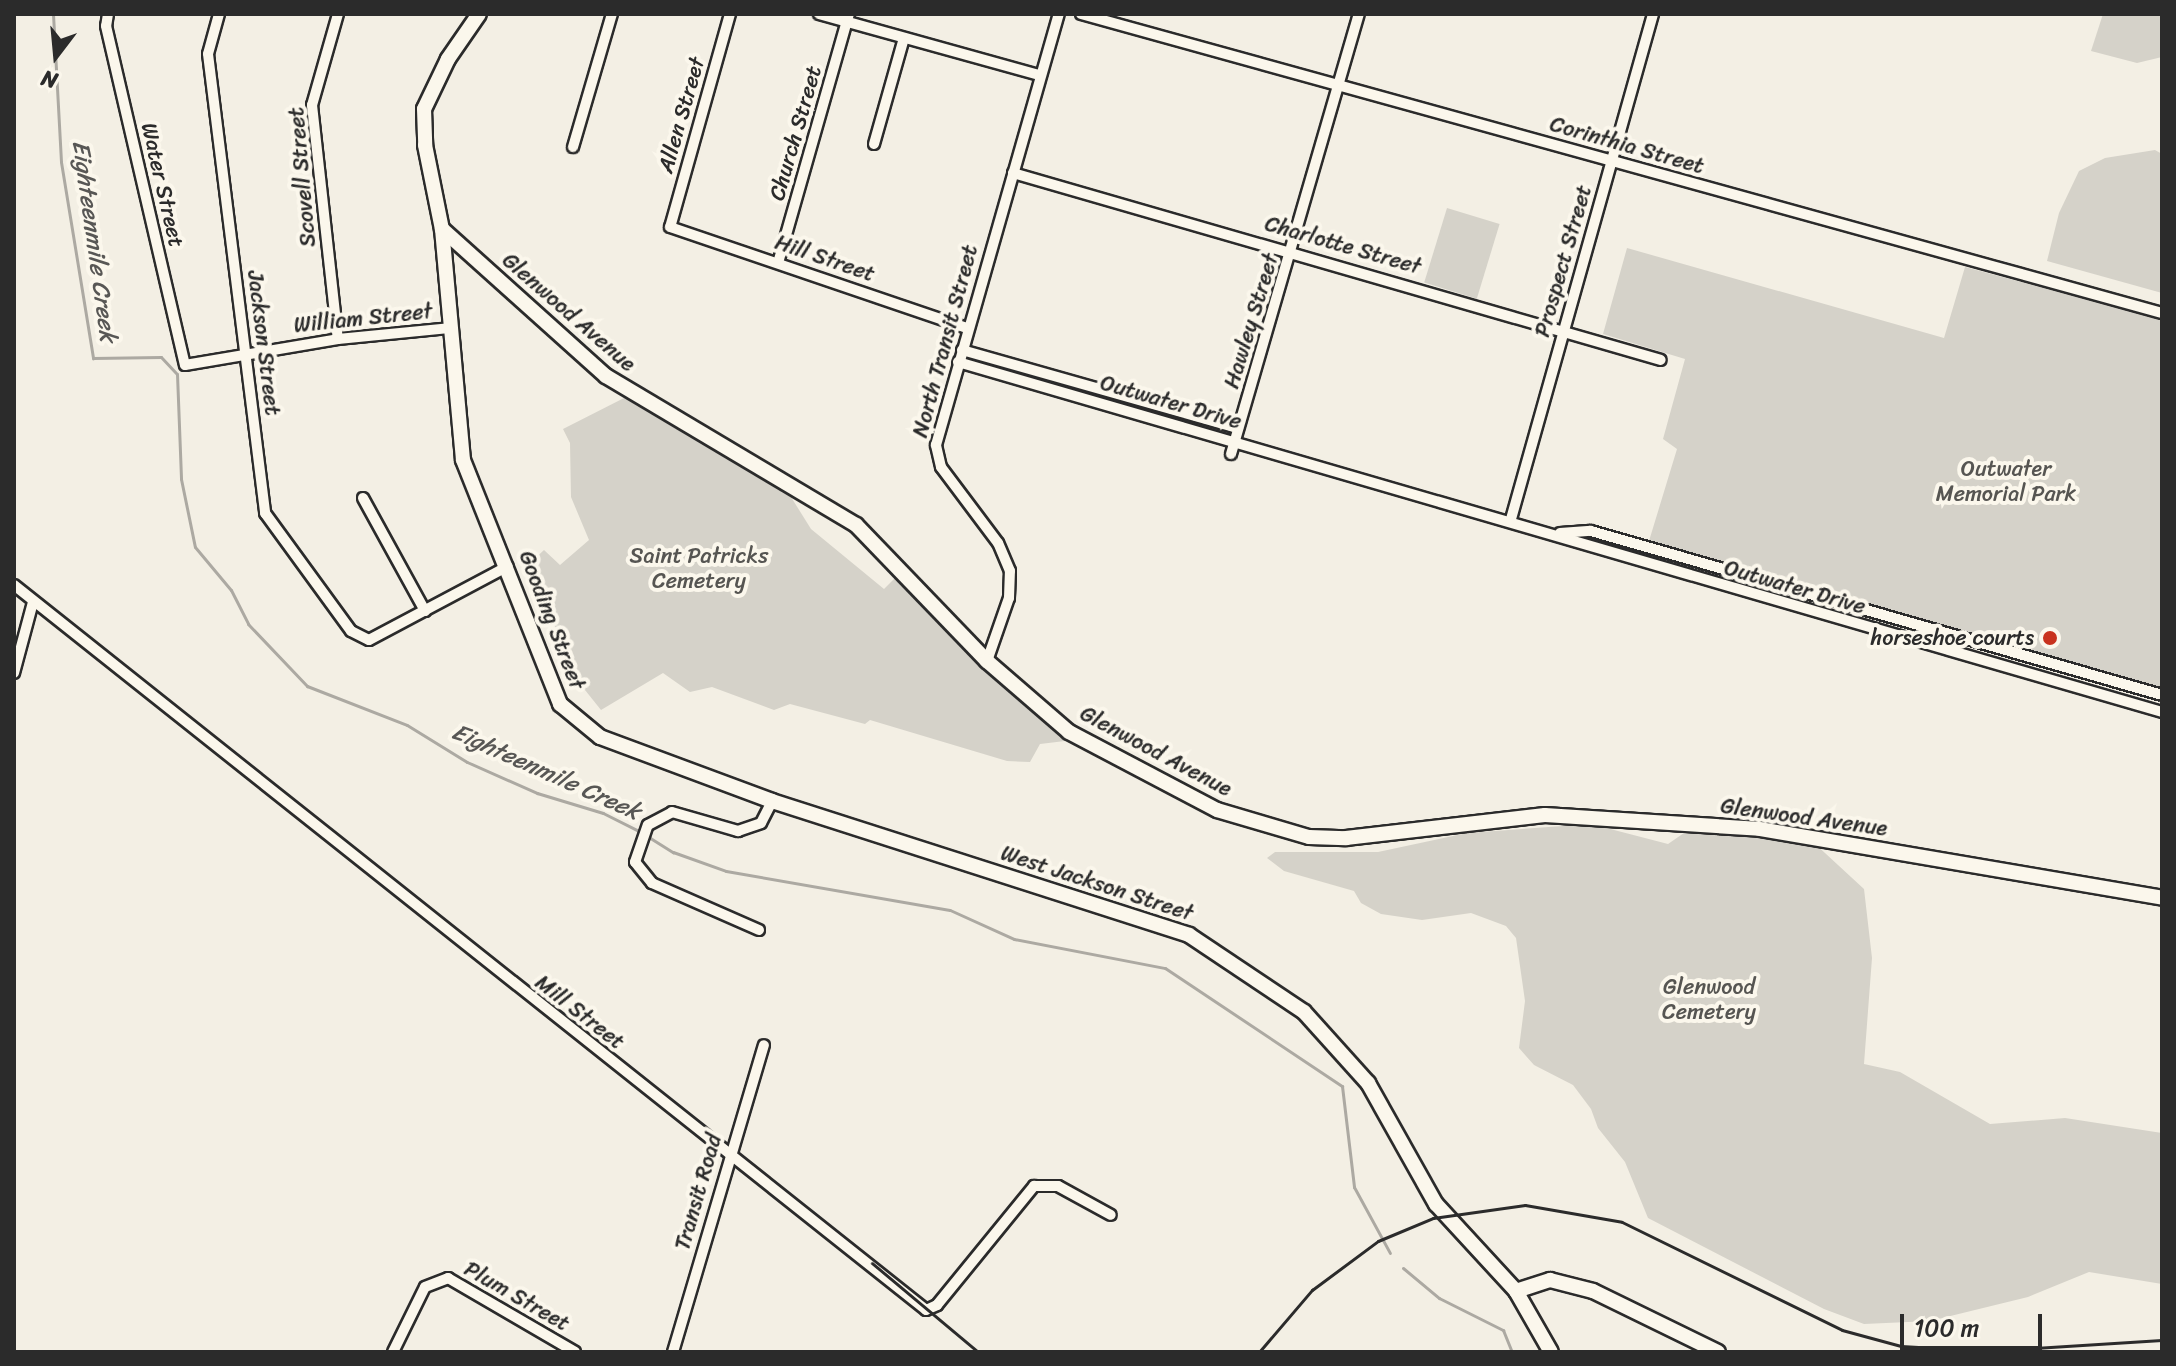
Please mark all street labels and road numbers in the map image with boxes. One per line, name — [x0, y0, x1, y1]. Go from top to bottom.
street label: Allen Street — [652, 54, 710, 176]
street label: Church Street — [763, 63, 827, 203]
street label: Scovell Street — [283, 106, 321, 248]
street label: Corinthia Street — [1547, 110, 1707, 180]
street label: Water Street — [136, 120, 190, 250]
street label: Prospect Street — [1529, 182, 1597, 340]
street label: Charlotte Street — [1262, 210, 1424, 280]
street label: Hill Street — [772, 229, 878, 287]
street label: North Transit Street — [907, 242, 983, 440]
street label: Glenwood Avenue — [497, 247, 641, 377]
street label: Hawley Street — [1218, 250, 1284, 392]
street label: Jackson Street — [242, 269, 286, 417]
street label: William Street — [292, 298, 434, 338]
street label: Outwater Drive — [1097, 369, 1245, 435]
street label: Gooding Street — [513, 547, 591, 693]
street label: Outwater Drive — [1721, 554, 1869, 620]
street label: Glenwood Avenue — [1076, 700, 1236, 802]
street label: Glenwood Avenue — [1719, 792, 1889, 842]
street label: West Jackson Street — [998, 840, 1196, 926]
street label: Mill Street — [530, 969, 630, 1055]
street label: Transit Road — [669, 1131, 727, 1253]
street label: Plum Street — [459, 1255, 575, 1337]

